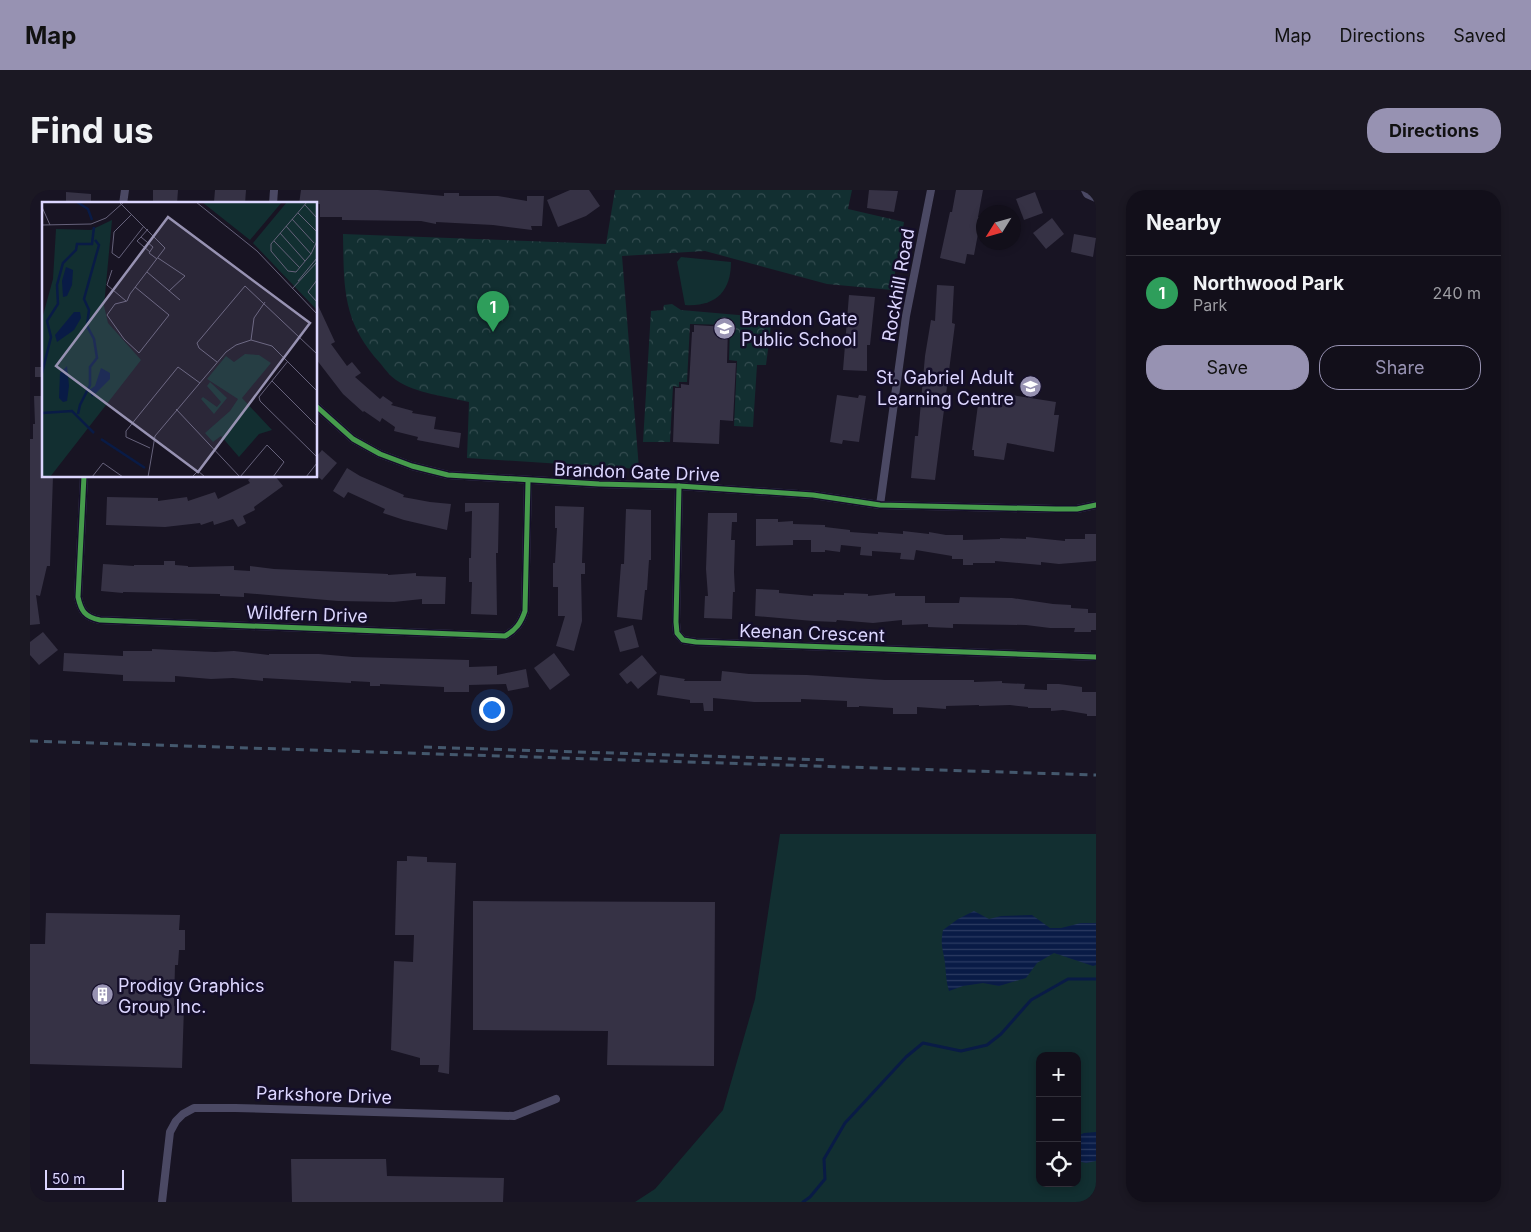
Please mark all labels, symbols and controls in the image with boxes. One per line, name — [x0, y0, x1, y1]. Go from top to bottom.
text: Map — [25, 21, 76, 50]
text: Map — [1274, 25, 1312, 46]
text: Directions — [1340, 25, 1425, 46]
text: Saved — [1453, 25, 1506, 46]
button: Directions — [1367, 108, 1501, 153]
text: Find us — [30, 109, 154, 151]
inset map — [42, 202, 318, 478]
north arrow — [976, 205, 1021, 250]
text: Nearby — [1146, 210, 1221, 235]
street label: Rockhill Road — [878, 227, 918, 343]
text: Northwood Park — [1193, 272, 1344, 295]
text: 1 — [1159, 283, 1165, 303]
text: 240 m — [1433, 283, 1481, 303]
pin: 1 — [477, 291, 509, 332]
text: Park — [1193, 295, 1227, 315]
place label: Brandon Gate Public School — [741, 308, 858, 350]
school or university icon: Brandon Gate Public School — [713, 316, 737, 340]
button: Save — [1146, 345, 1309, 390]
button: Share — [1319, 345, 1481, 390]
place label: St. Gabriel Adult Learning Centre — [876, 367, 1014, 409]
school or university icon: St. Gabriel Adult Learning Centre — [1018, 375, 1042, 399]
street label: Brandon Gate Drive — [554, 459, 720, 485]
street label: Wildfern Drive — [246, 601, 368, 627]
street label: Keenan Crescent — [739, 620, 885, 646]
your location — [479, 697, 505, 723]
place label: Prodigy Graphics Group Inc. — [118, 975, 265, 1017]
building icon: Prodigy Graphics Group Inc. — [90, 983, 114, 1007]
map controls — [1036, 1052, 1081, 1187]
button: + — [1036, 1052, 1081, 1097]
street label: Parkshore Drive — [256, 1082, 392, 1108]
button: − — [1036, 1097, 1081, 1142]
button: locate — [1036, 1142, 1081, 1187]
scale bar — [45, 1167, 124, 1190]
text: 50 m — [52, 1170, 86, 1187]

